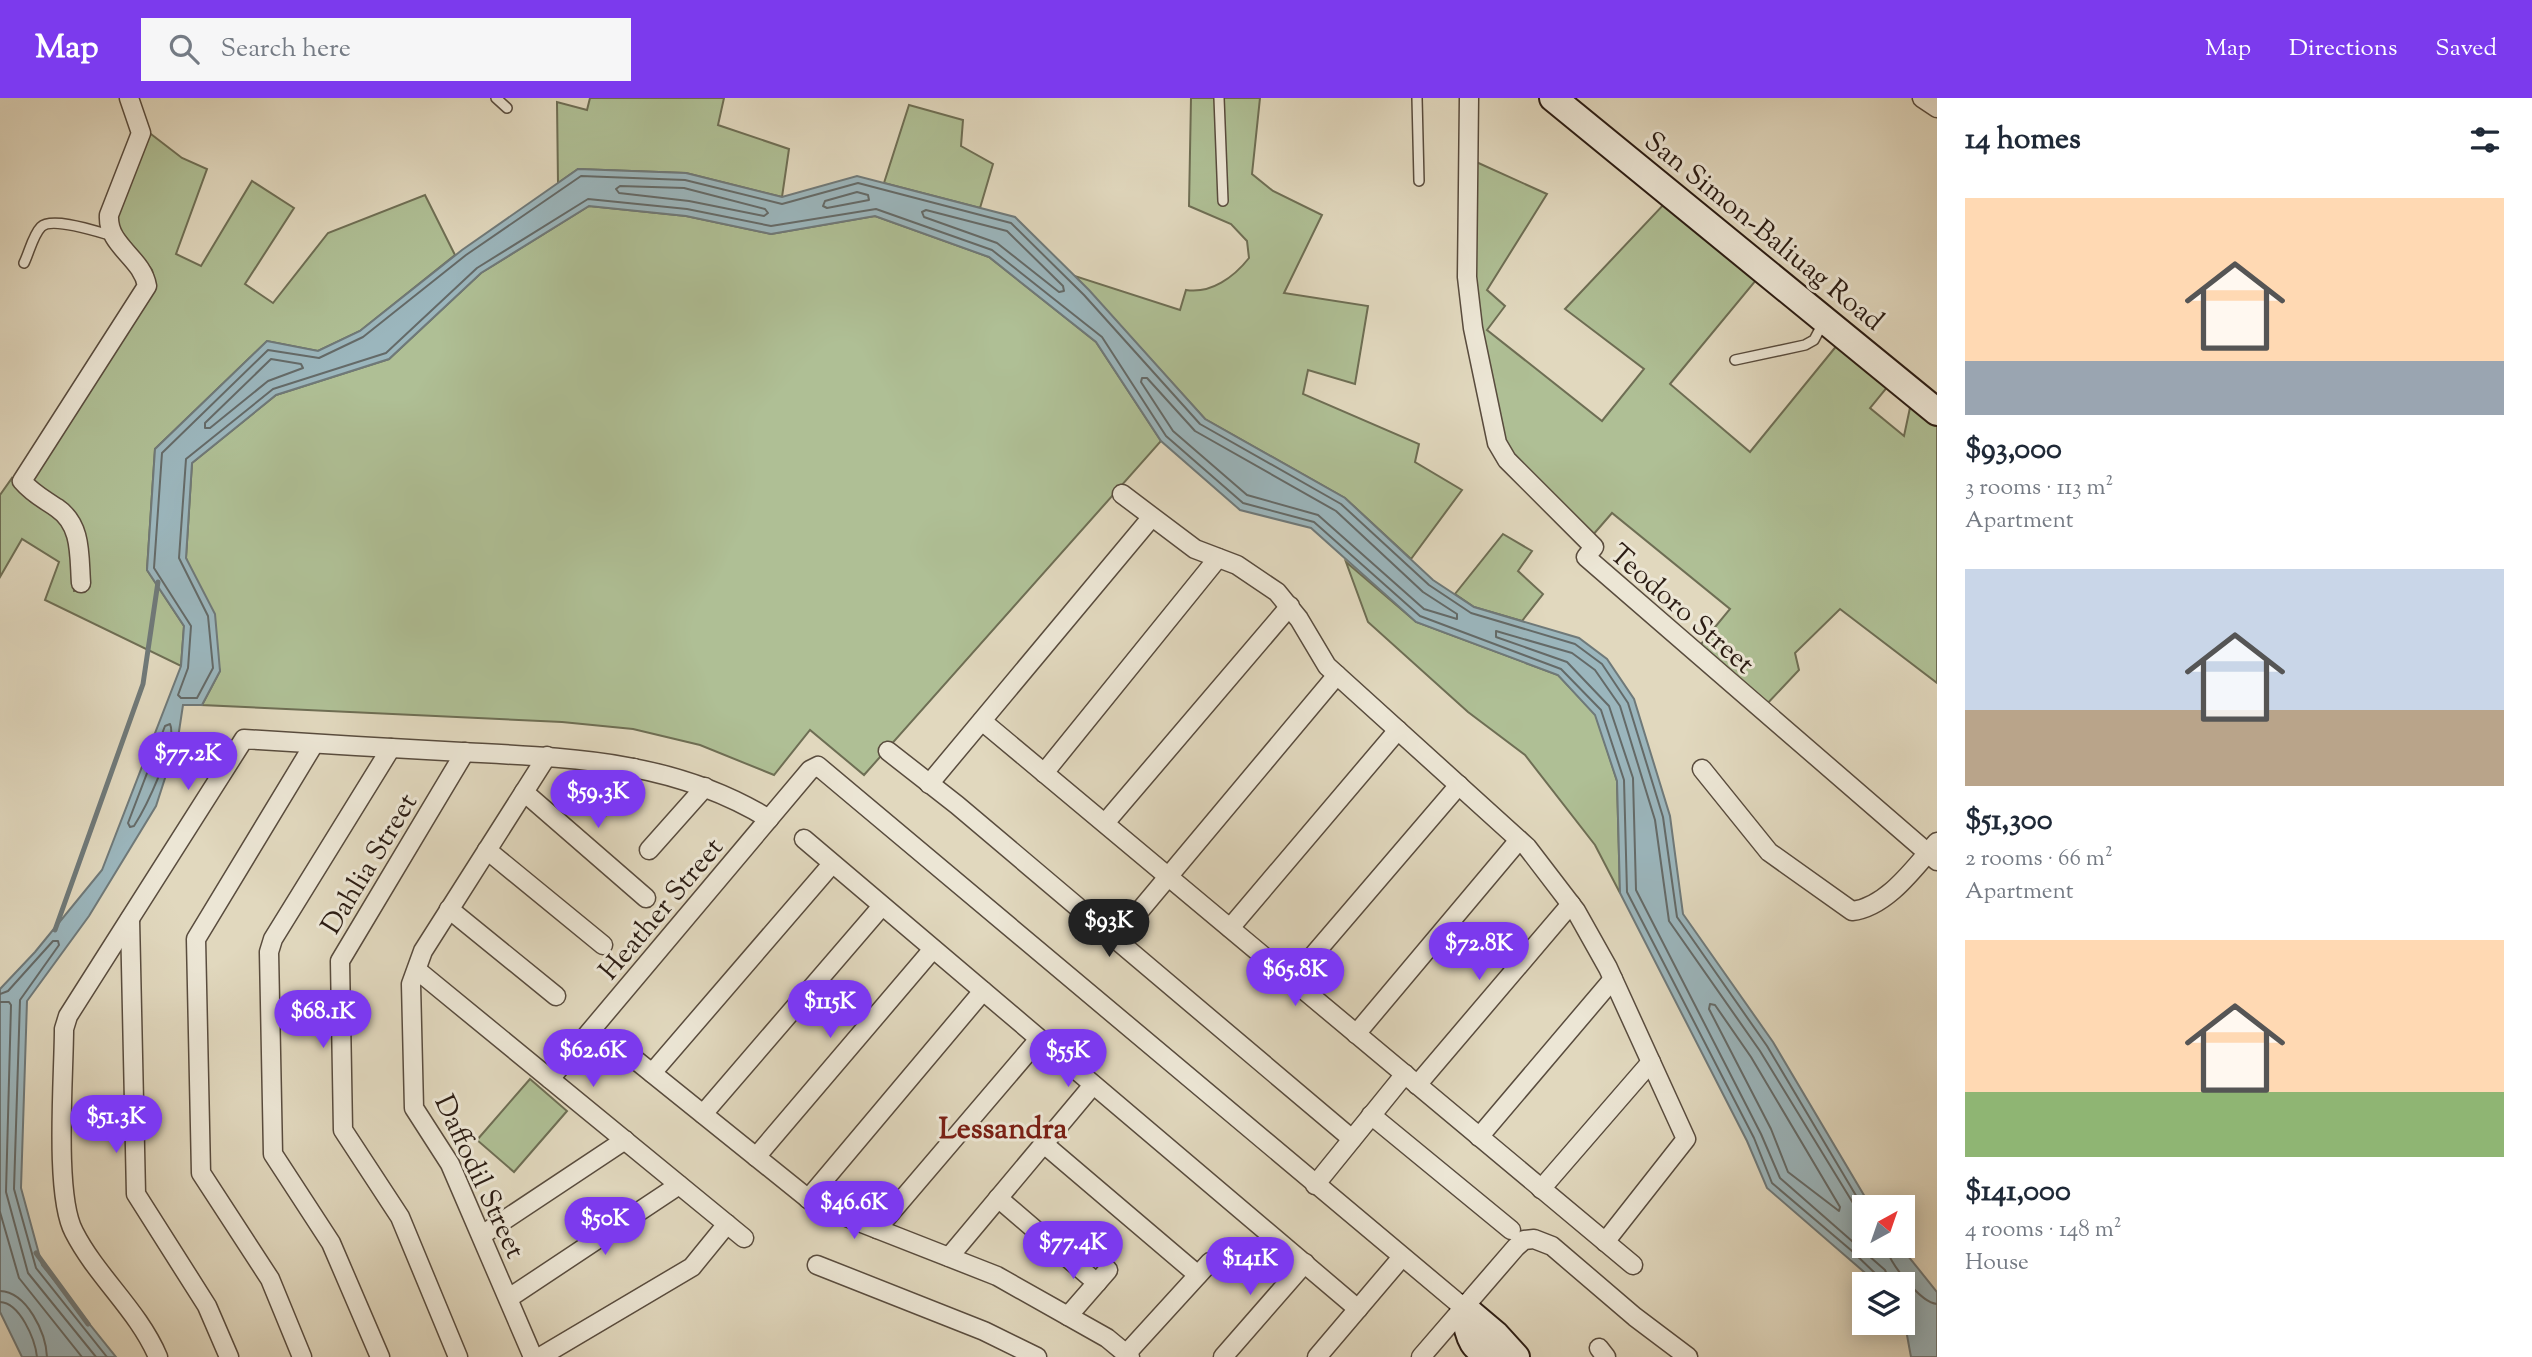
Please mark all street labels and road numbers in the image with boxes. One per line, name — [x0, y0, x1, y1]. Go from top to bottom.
street label: San Simon-Baliuag Road — [1635, 123, 1892, 342]
street label: Teodoro Street — [1600, 536, 1763, 685]
street label: Dahlia Street — [313, 786, 429, 943]
street label: Heather Street — [591, 830, 734, 990]
street label: Daffodil Street — [423, 1089, 534, 1266]

